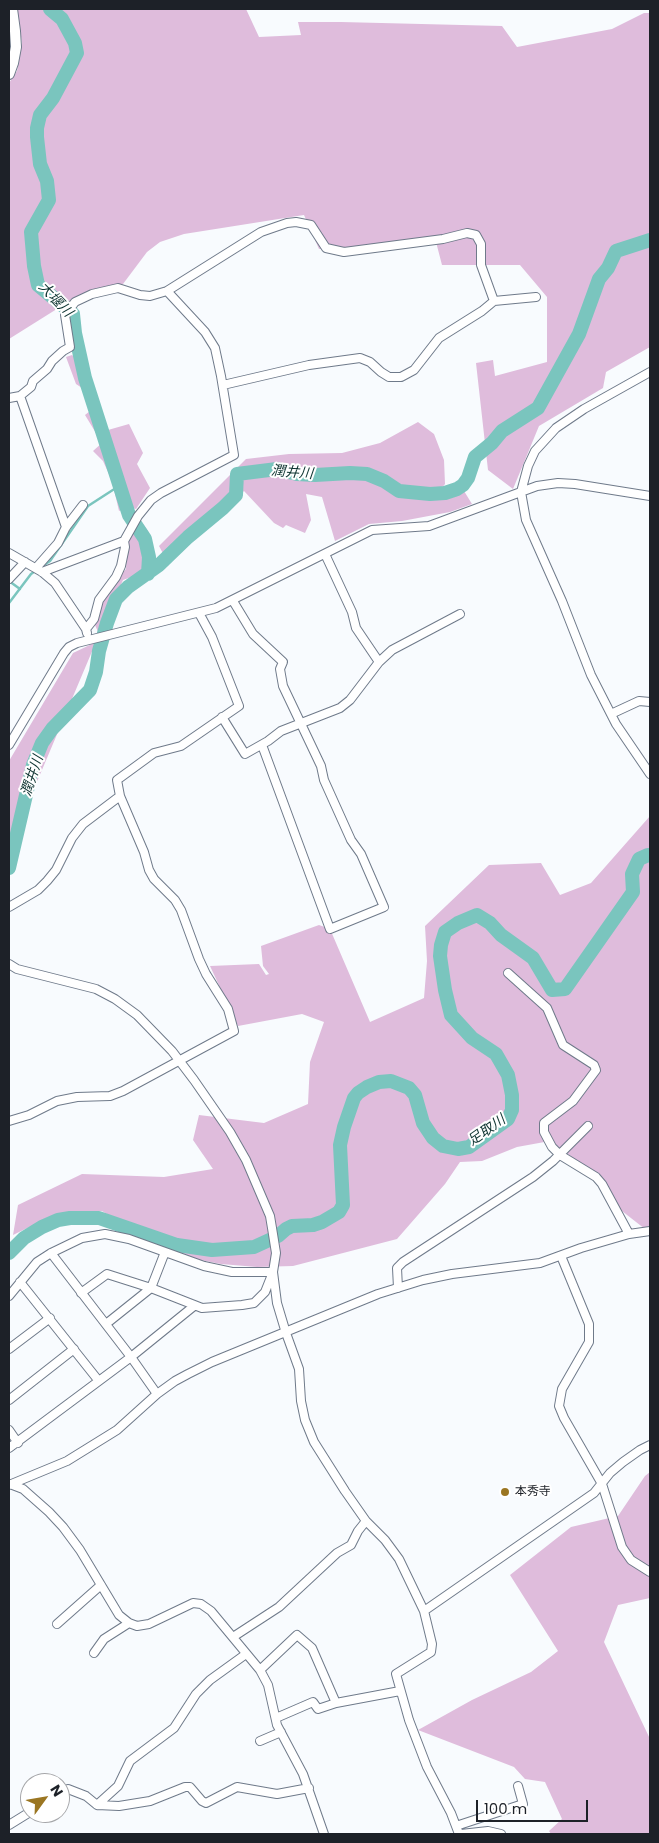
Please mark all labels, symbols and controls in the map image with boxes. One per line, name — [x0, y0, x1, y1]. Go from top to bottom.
water label: 大堰川 — [34, 279, 76, 321]
water label: 潤井川 — [270, 463, 314, 483]
water label: 潤井川 — [19, 753, 47, 799]
water label: 足取川 — [465, 1112, 509, 1150]
place label: 本秀寺 — [515, 1485, 551, 1499]
marker: 本秀寺 — [499, 1486, 511, 1498]
north arrow — [20, 1773, 70, 1823]
text: N — [46, 1781, 68, 1800]
scale bar — [479, 1790, 592, 1822]
text: 100 m — [484, 1798, 527, 1819]

